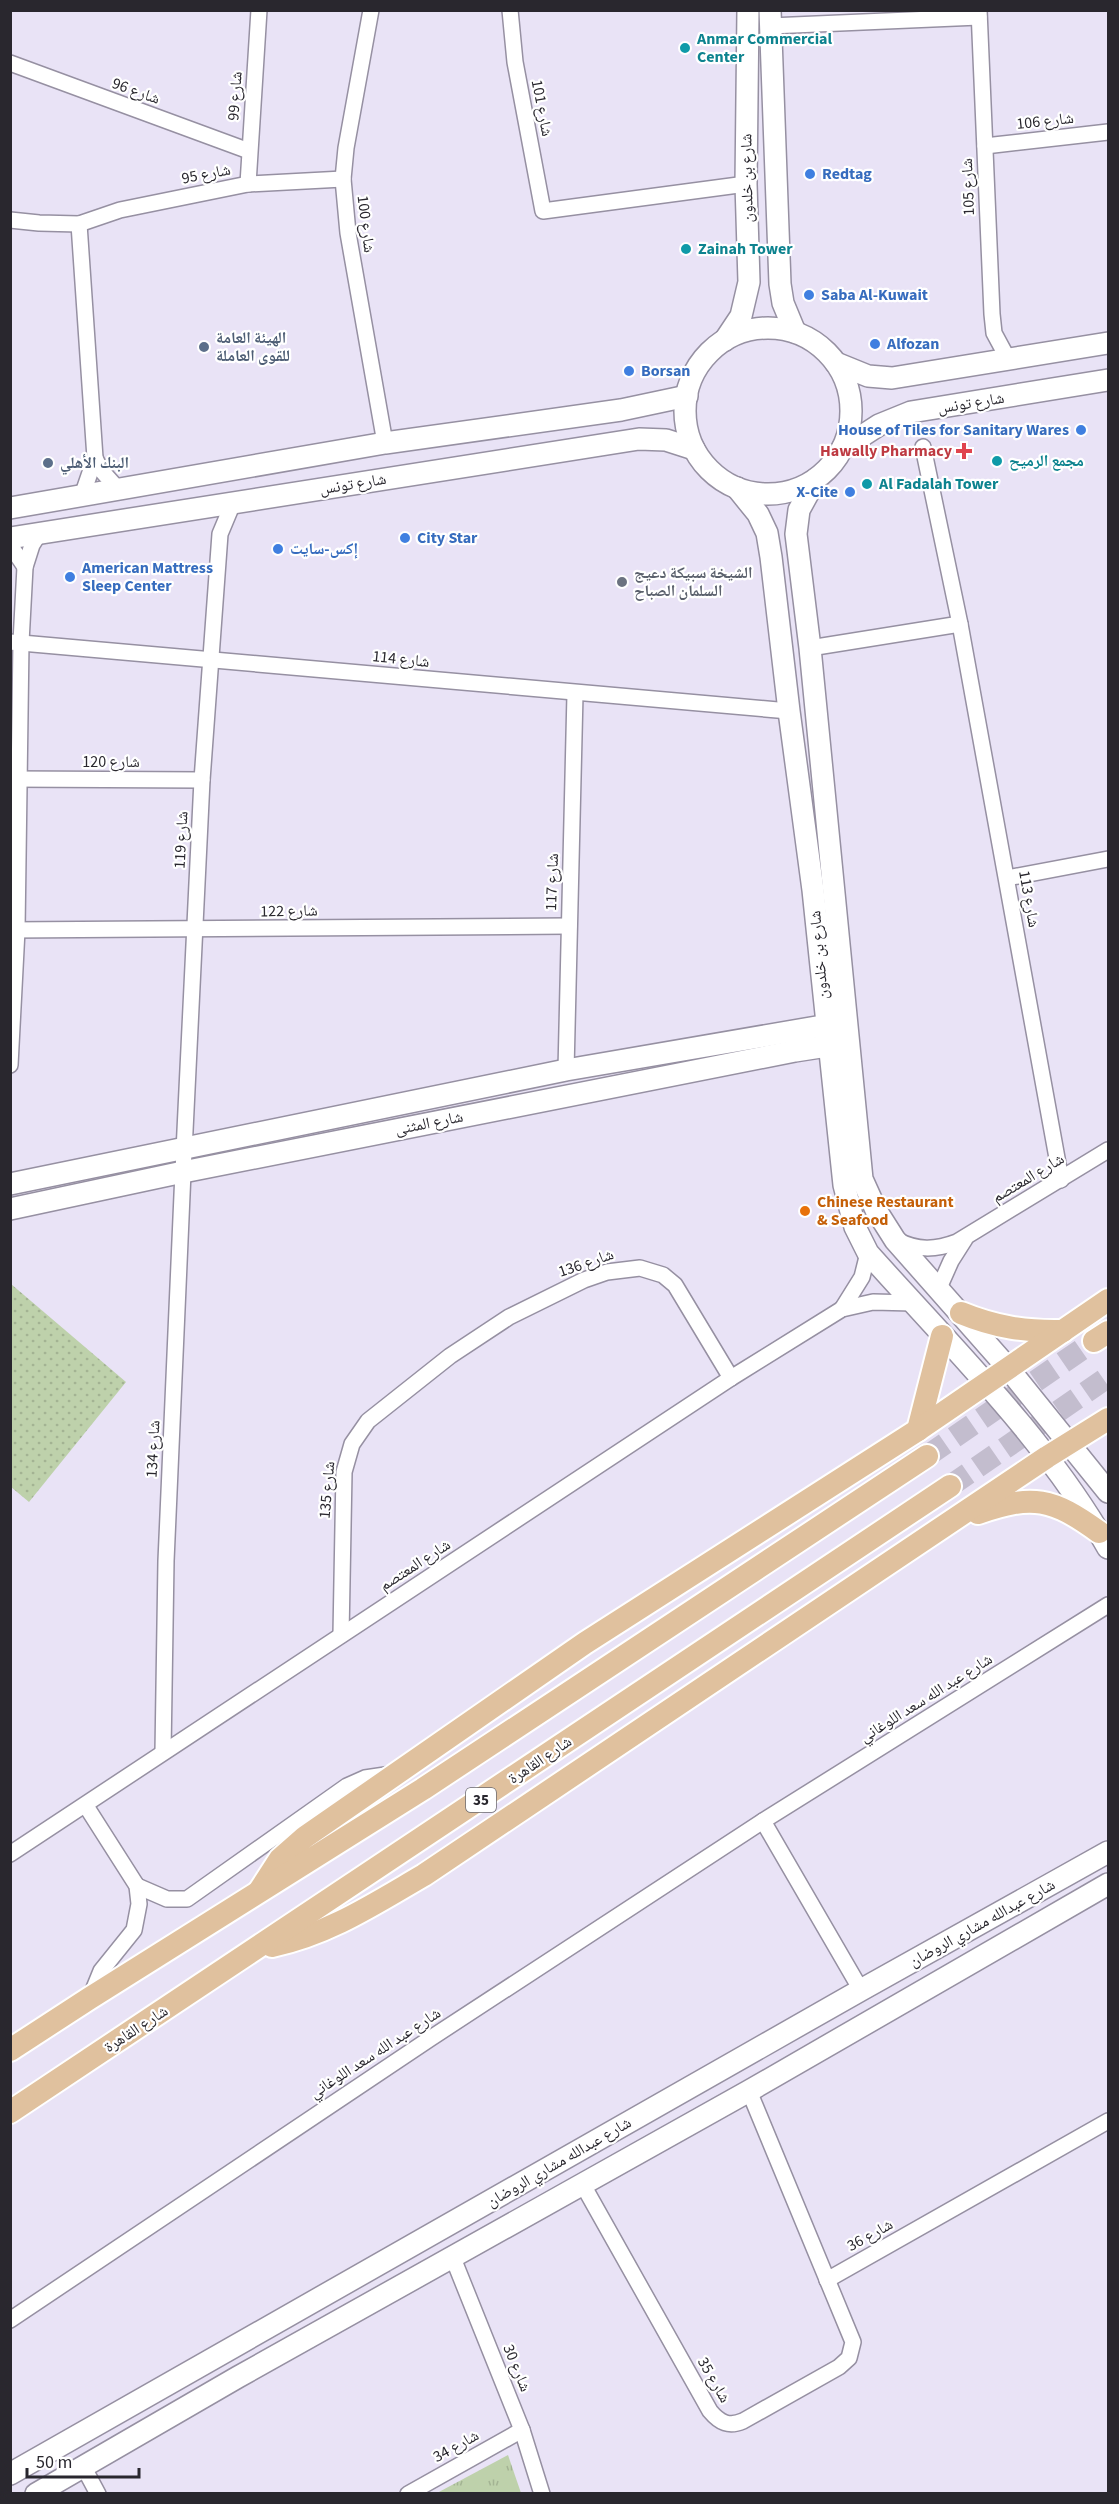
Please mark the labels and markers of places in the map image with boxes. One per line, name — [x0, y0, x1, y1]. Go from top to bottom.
place label: Anmar Commercial Center — [696, 28, 832, 68]
marker: Anmar Commercial Center — [678, 41, 692, 55]
place label: Redtag — [822, 163, 872, 185]
marker: Redtag — [803, 167, 817, 181]
place label: Zainah Tower — [698, 238, 793, 260]
marker: Zainah Tower — [679, 242, 693, 256]
place label: Saba Al-Kuwait — [821, 284, 928, 306]
marker: Saba Al-Kuwait — [802, 288, 816, 302]
place label: الهيئة العامة للقوى العاملة — [216, 327, 290, 367]
place label: Alfozan — [886, 333, 939, 355]
marker: Alfozan — [868, 337, 882, 351]
marker: الهيئة العامة للقوى العاملة — [197, 340, 211, 354]
place label: Borsan — [641, 360, 690, 382]
marker: Borsan — [622, 364, 636, 378]
place label: House of Tiles for Sanitary Wares — [838, 419, 1069, 441]
marker: House of Tiles for Sanitary Wares — [1074, 423, 1088, 437]
place label: Hawally Pharmacy — [820, 440, 953, 462]
marker: Hawally Pharmacy — [957, 444, 971, 458]
place label: مجمع الرميح — [1009, 450, 1084, 472]
place label: البنك الأهلي — [60, 452, 129, 475]
marker: مجمع الرميح — [990, 454, 1004, 468]
marker: البنك الأهلي — [41, 456, 55, 470]
place label: Al Fadalah Tower — [878, 473, 999, 495]
marker: Al Fadalah Tower — [860, 477, 874, 491]
place label: X-Cite — [796, 481, 838, 503]
marker: X-Cite — [843, 485, 857, 499]
place label: City Star — [417, 527, 478, 549]
marker: City Star — [398, 531, 412, 545]
place label: إكس-سايت — [290, 538, 358, 560]
marker: إكس-سايت — [271, 542, 285, 556]
place label: American Mattress Sleep Center — [81, 557, 213, 597]
place label: الشيخة سبيكة دعيج السلمان الصباح — [634, 562, 752, 602]
marker: American Mattress Sleep Center — [63, 570, 77, 584]
marker: الشيخة سبيكة دعيج السلمان الصباح — [615, 575, 629, 589]
place label: Chinese Restaurant & Seafood — [817, 1191, 954, 1231]
marker: Chinese Restaurant & Seafood — [798, 1204, 812, 1218]

